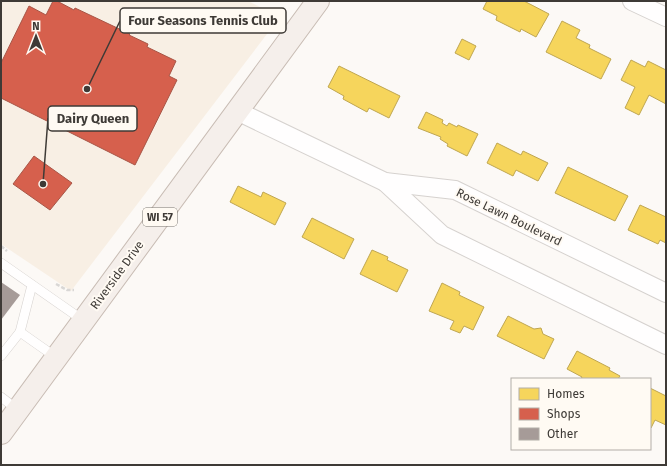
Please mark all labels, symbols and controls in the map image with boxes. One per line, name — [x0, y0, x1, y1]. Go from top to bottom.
callout: Four Seasons Tennis Club — [120, 8, 286, 33]
text: Four Seasons Tennis Club — [128, 13, 278, 28]
north arrow — [16, 16, 56, 56]
text: N — [32, 20, 40, 33]
callout: Dairy Queen — [48, 106, 137, 131]
text: Dairy Queen — [57, 111, 129, 126]
street label: Rose Lawn Boulevard — [454, 185, 564, 249]
road number: WI 57 — [143, 208, 177, 226]
street label: Riverside Drive — [87, 238, 147, 312]
legend — [511, 378, 651, 450]
text: Homes — [547, 387, 585, 401]
text: Shops — [547, 407, 581, 421]
text: Other — [547, 427, 578, 441]

